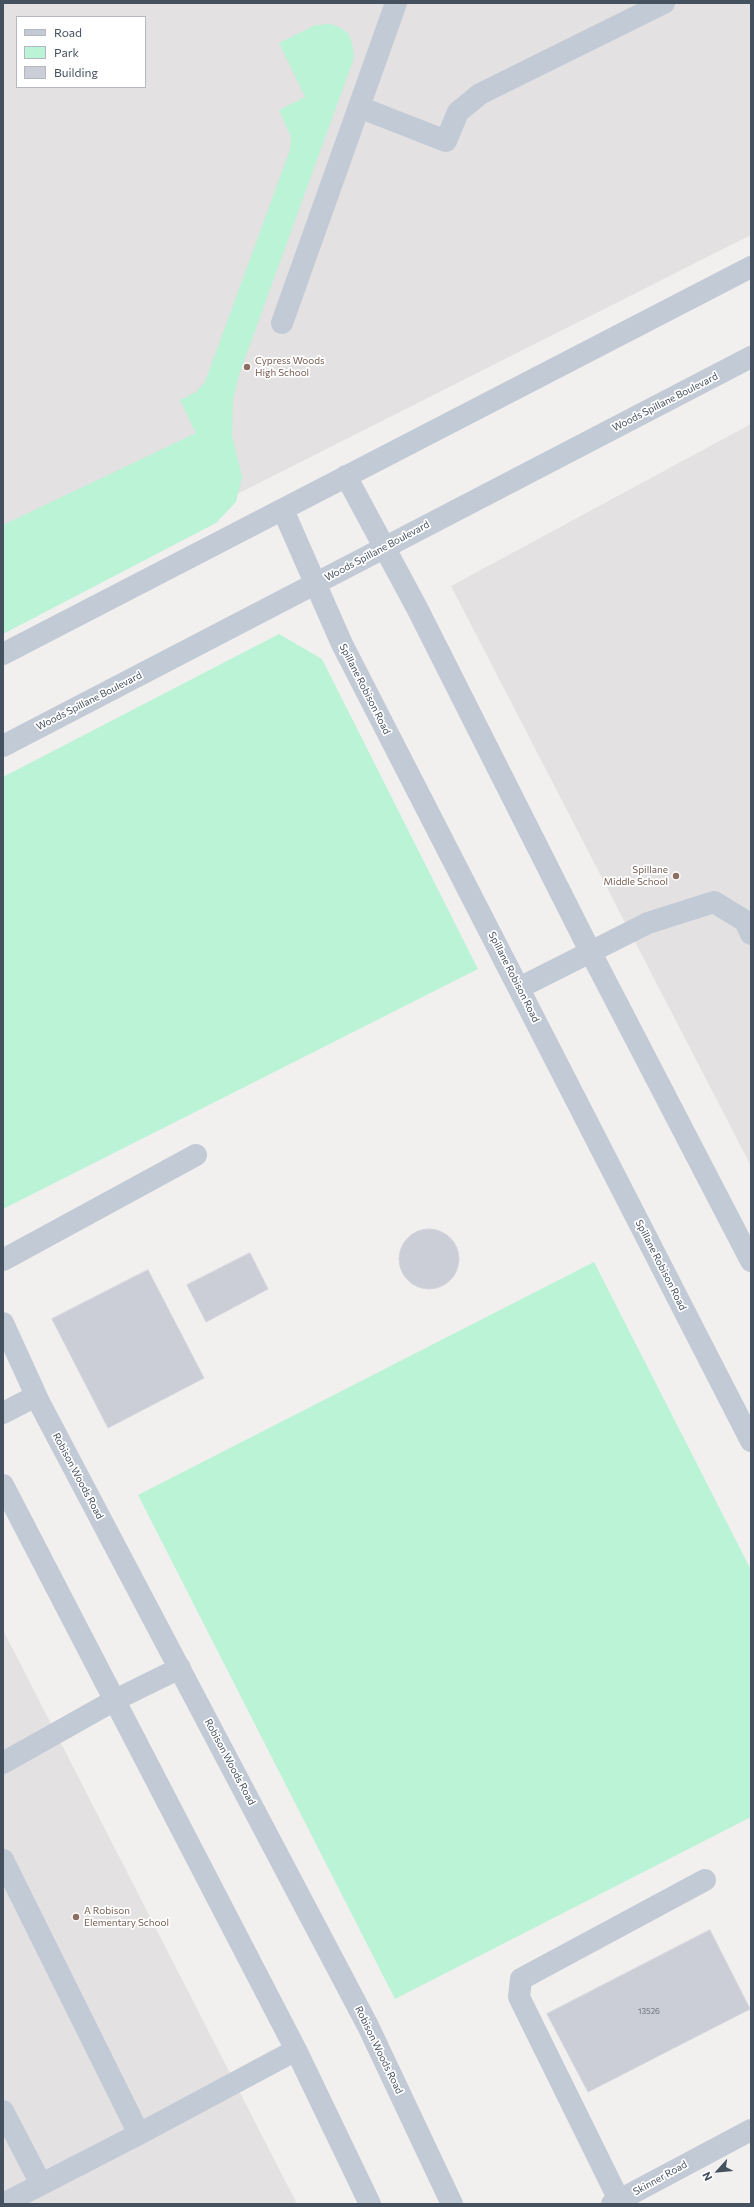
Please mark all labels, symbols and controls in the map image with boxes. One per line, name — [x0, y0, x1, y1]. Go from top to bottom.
legend — [16, 16, 146, 88]
text: Road — [54, 25, 82, 39]
text: Park — [54, 45, 79, 59]
text: Building — [54, 65, 98, 79]
place label: Cypress Woods High School — [255, 355, 325, 378]
marker: Cypress Woods High School — [242, 362, 252, 372]
street label: Woods Spillane Boulevard — [610, 370, 720, 434]
street label: Woods Spillane Boulevard — [323, 518, 431, 584]
street label: Spillane Robison Road — [337, 642, 393, 736]
street label: Woods Spillane Boulevard — [34, 669, 144, 733]
place label: Spillane Middle School — [604, 864, 668, 888]
marker: Spillane Middle School — [671, 871, 681, 881]
street label: Spillane Robison Road — [486, 930, 542, 1024]
street label: Spillane Robison Road — [633, 1218, 689, 1312]
street label: Robison Woods Road — [50, 1431, 106, 1521]
street label: Robison Woods Road — [202, 1717, 258, 1807]
place label: A Robison Elementary School — [84, 1905, 169, 1928]
marker: A Robison Elementary School — [71, 1912, 81, 1922]
street label: Robison Woods Road — [353, 2004, 405, 2096]
house number: 13526 — [638, 2006, 660, 2016]
north arrow — [698, 2151, 738, 2191]
street label: Skinner Road — [631, 2158, 689, 2198]
text: N — [699, 2170, 715, 2183]

